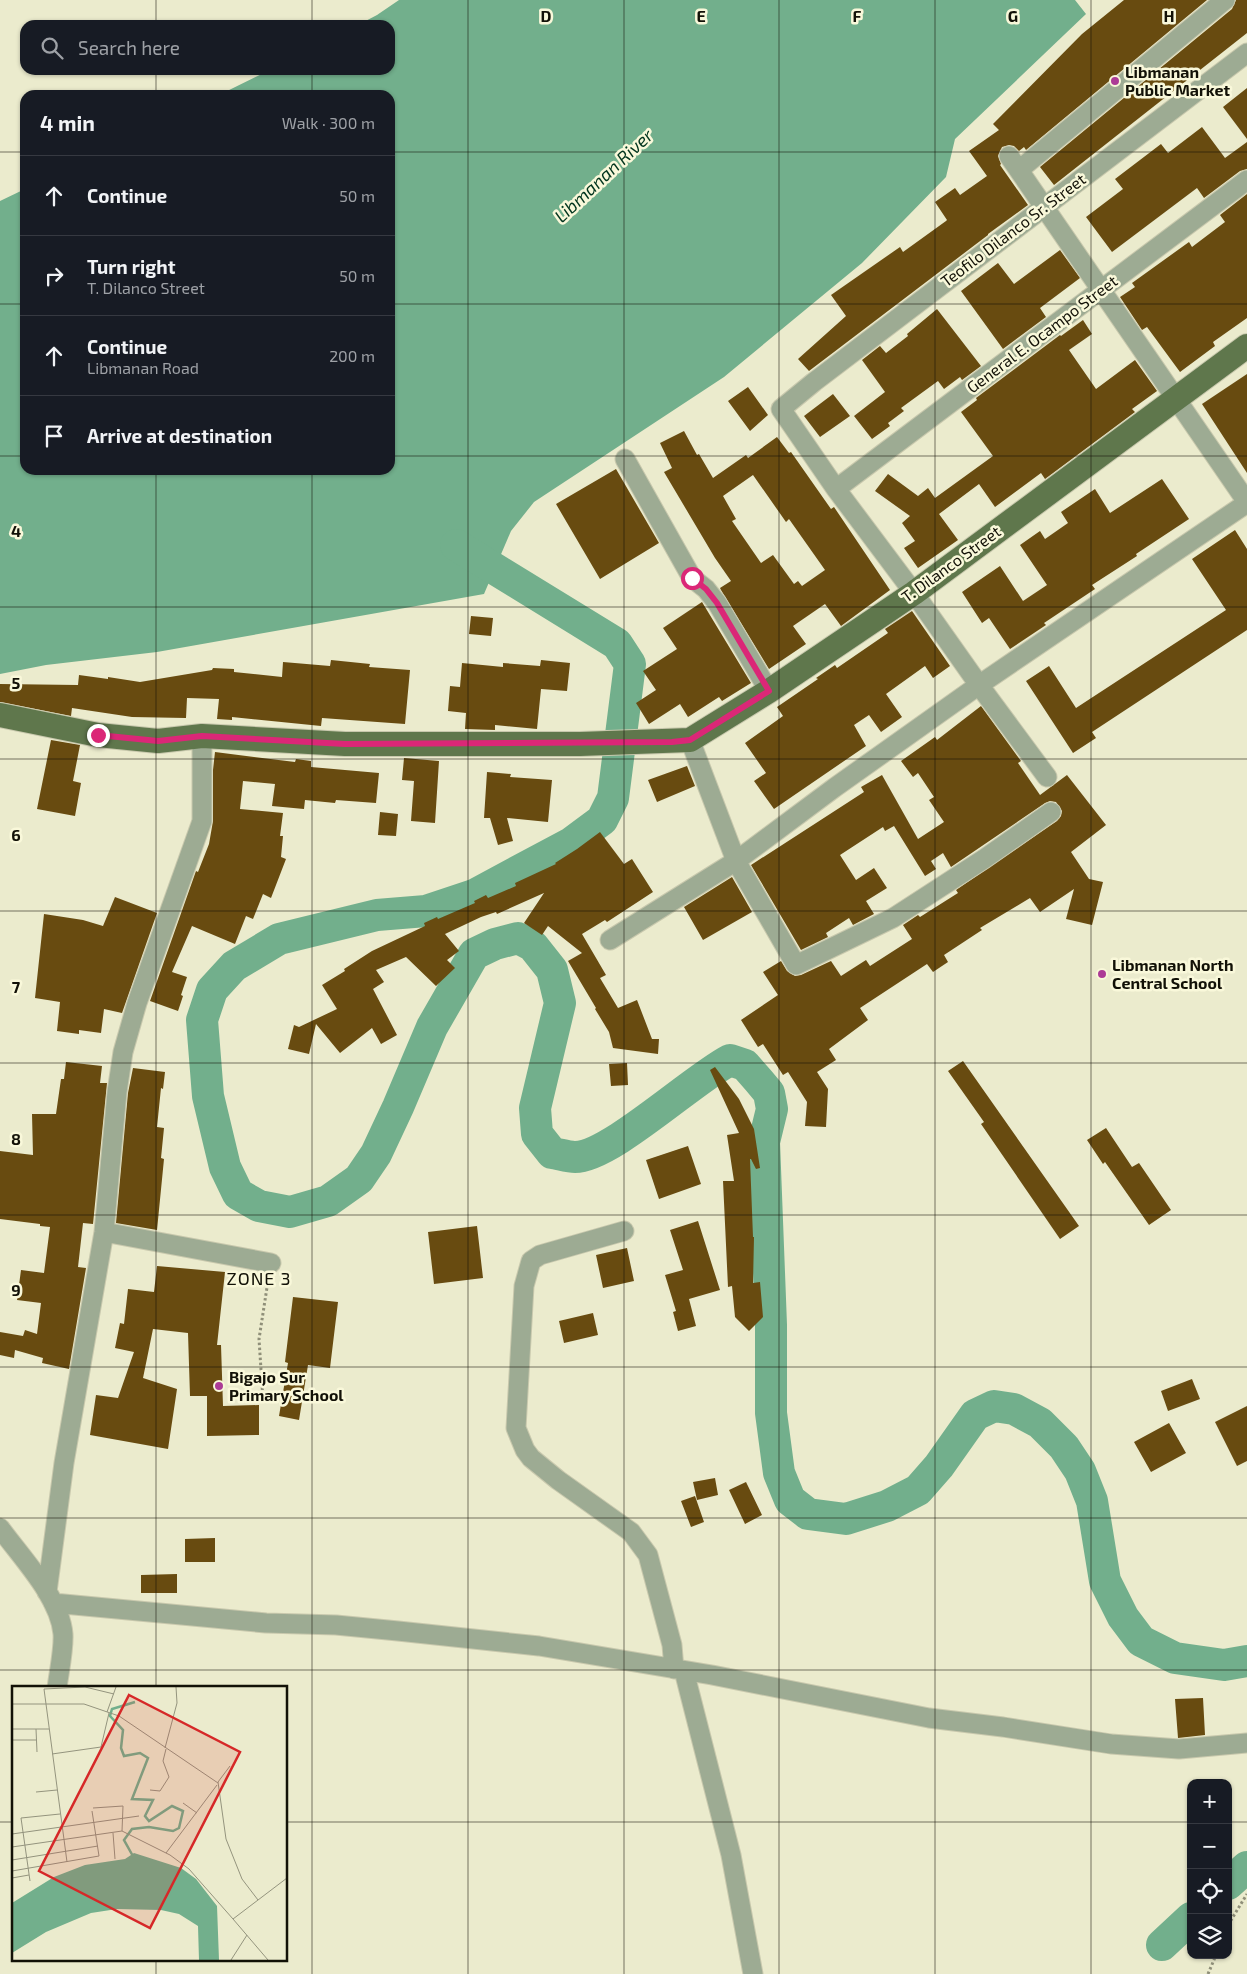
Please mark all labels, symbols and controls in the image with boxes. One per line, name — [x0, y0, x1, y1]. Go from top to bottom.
text: D — [541, 6, 552, 25]
text: E — [696, 6, 706, 25]
text: F — [853, 6, 862, 25]
text: G — [1008, 6, 1018, 25]
text: H — [1163, 6, 1175, 25]
search box — [20, 20, 395, 75]
icon: search — [38, 34, 66, 62]
text: Search here — [78, 36, 180, 59]
place label: Libmanan Public Market — [1125, 62, 1230, 99]
marker: Libmanan Public Market — [1109, 75, 1121, 87]
text: 4 min — [40, 110, 95, 135]
text: Walk · 300 m — [282, 113, 375, 132]
water label: Libmanan River — [549, 123, 658, 227]
street label: Teofilo Dilanco Sr. Street — [937, 169, 1089, 290]
icon: ahead — [40, 182, 68, 210]
text: Continue — [87, 184, 167, 207]
text: 50 m — [339, 186, 375, 205]
text: Turn right — [87, 255, 175, 278]
icon: right — [40, 262, 68, 290]
text: 50 m — [339, 266, 375, 285]
street label: General E. Ocampo Street — [963, 271, 1121, 396]
text: T. Dilanco Street — [87, 278, 205, 297]
text: Continue — [87, 335, 167, 358]
icon: ahead — [40, 342, 68, 370]
text: 200 m — [329, 346, 375, 365]
text: Libmanan Road — [87, 358, 199, 377]
icon: arrive — [40, 422, 68, 450]
text: Arrive at destination — [87, 424, 272, 447]
text: 4 — [11, 521, 21, 540]
street label: T. Dilanco Street — [897, 521, 1004, 606]
route start — [681, 567, 704, 590]
text: 5 — [12, 673, 21, 692]
route end — [87, 724, 110, 747]
text: 6 — [11, 825, 21, 844]
place label: Libmanan North Central School — [1112, 955, 1234, 992]
marker: Libmanan North Central School — [1096, 968, 1108, 980]
text: 7 — [12, 977, 21, 996]
text: 8 — [11, 1129, 21, 1148]
district label: ZONE 3 — [227, 1267, 291, 1289]
text: 9 — [11, 1280, 21, 1299]
place label: Bigajo Sur Primary School — [229, 1367, 344, 1405]
marker: Bigajo Sur Primary School — [213, 1380, 225, 1392]
inset map — [12, 1686, 288, 1962]
map controls — [1187, 1779, 1232, 1959]
button: + — [1187, 1779, 1232, 1824]
button: − — [1187, 1824, 1232, 1869]
button: locate — [1187, 1869, 1232, 1914]
button: layers — [1187, 1914, 1232, 1959]

